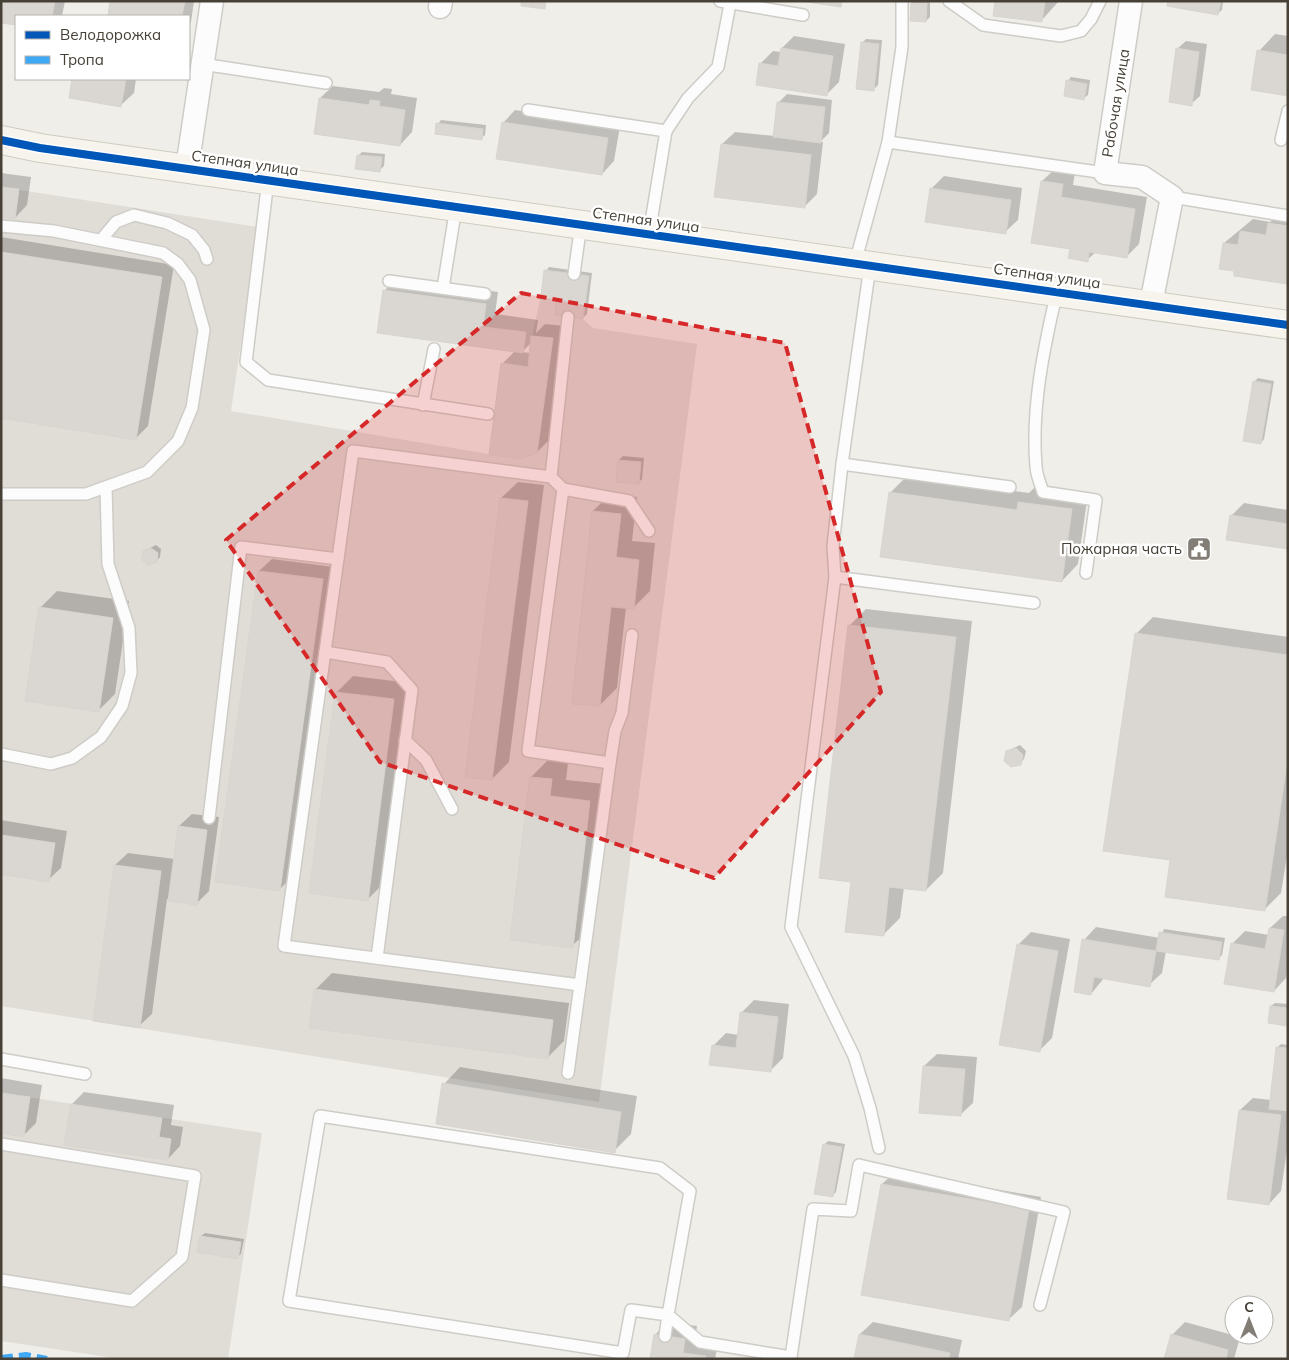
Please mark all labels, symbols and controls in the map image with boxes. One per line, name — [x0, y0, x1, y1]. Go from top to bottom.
legend — [15, 15, 190, 80]
text: Велодорожка — [60, 25, 161, 44]
street label: Рабочая улица — [1098, 47, 1133, 159]
text: Тропа — [60, 50, 104, 69]
street label: Степная улица — [190, 146, 300, 179]
street label: Степная улица — [591, 203, 701, 236]
street label: Степная улица — [992, 259, 1102, 292]
public building icon: Пожарная часть — [1186, 536, 1212, 562]
place label: Пожарная часть — [1061, 539, 1182, 558]
north arrow — [1224, 1295, 1274, 1345]
text: С — [1244, 1298, 1254, 1316]

